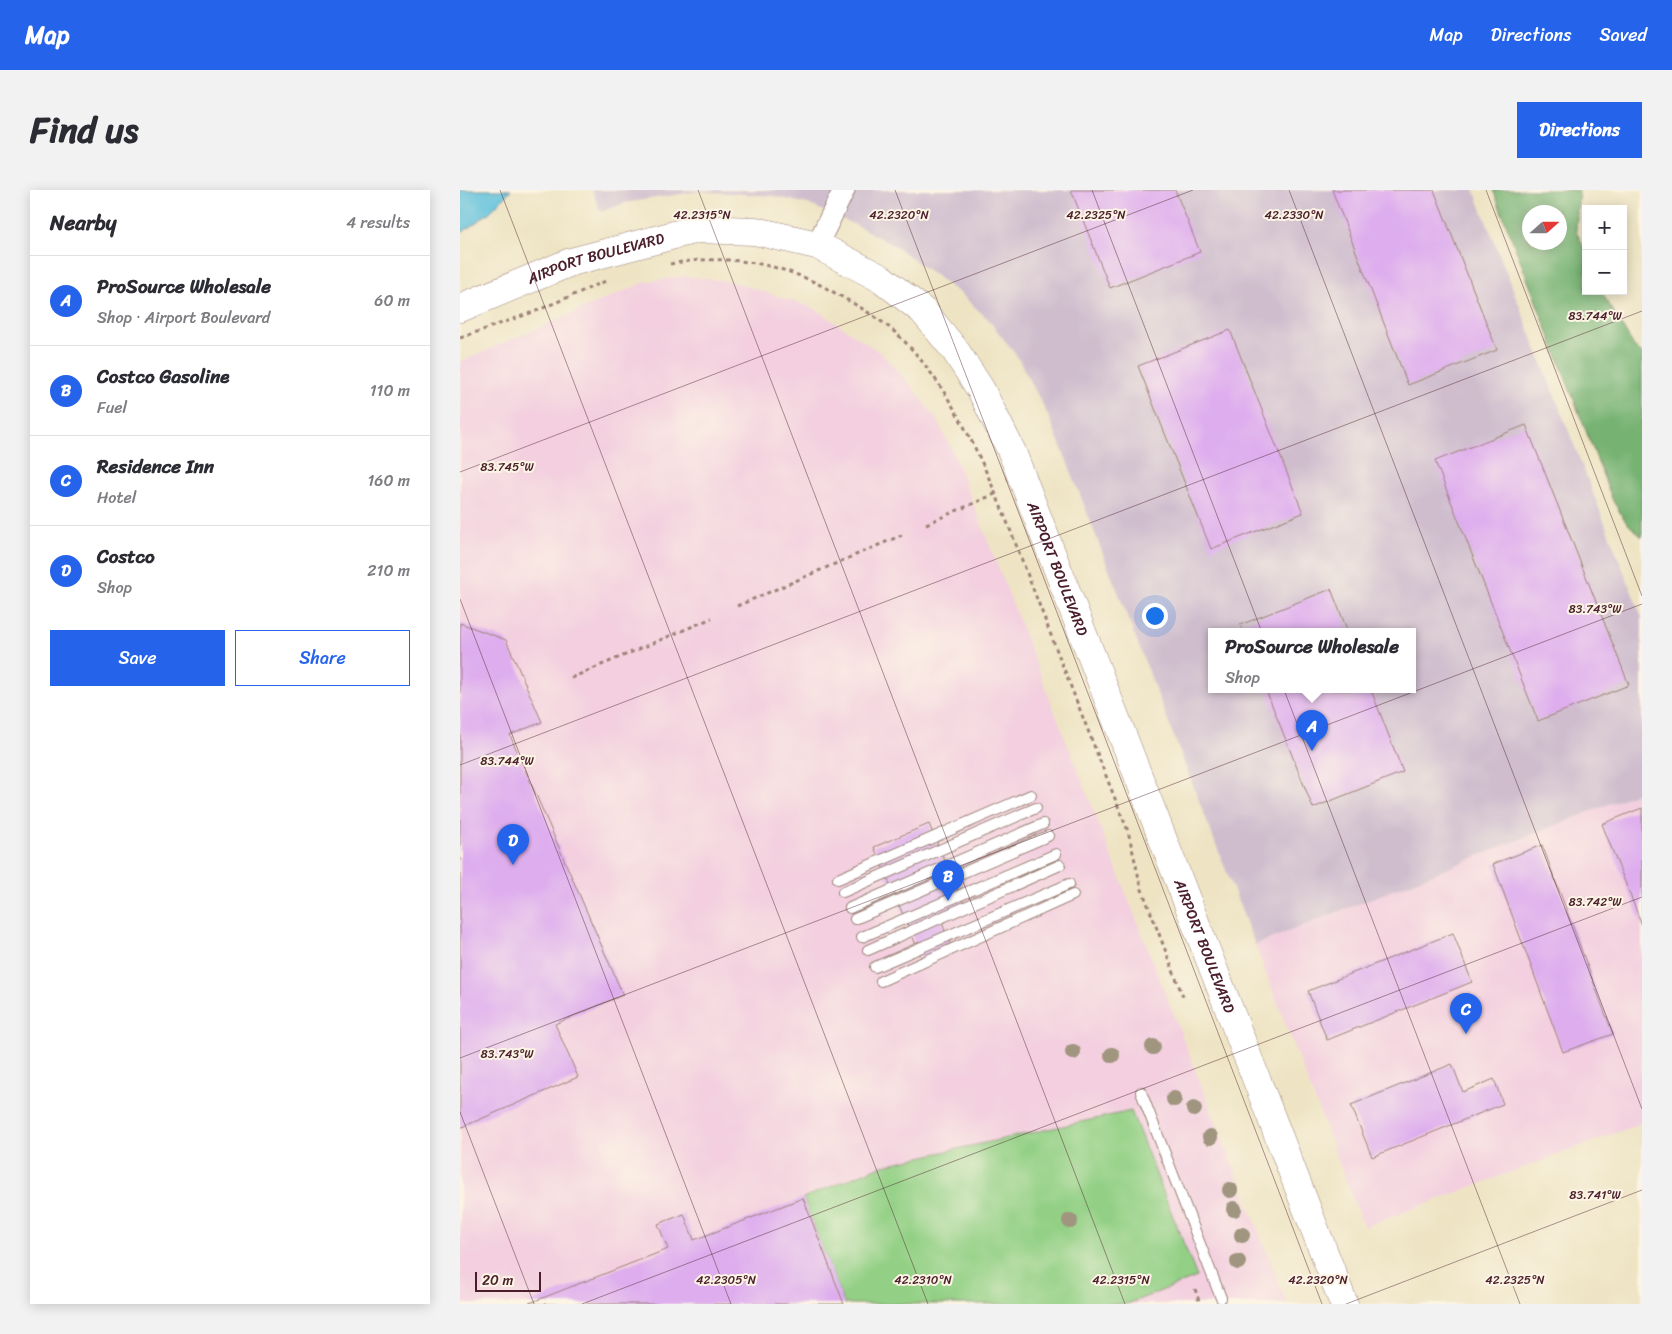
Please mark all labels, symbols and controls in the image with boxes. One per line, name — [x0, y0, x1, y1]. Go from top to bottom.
text: Map — [25, 14, 69, 56]
text: Map — [1430, 19, 1463, 51]
text: Directions — [1491, 19, 1572, 51]
text: Saved — [1600, 19, 1647, 51]
text: Find us — [30, 99, 138, 161]
button: Directions — [1517, 102, 1642, 158]
text: Nearby — [50, 204, 116, 242]
text: 42.2315°N — [673, 204, 731, 226]
text: 42.2320°N — [869, 204, 929, 226]
text: 42.2325°N — [1066, 204, 1126, 226]
text: 42.2330°N — [1264, 204, 1324, 226]
north arrow — [1522, 205, 1567, 250]
map controls — [1582, 205, 1627, 295]
button: + — [1582, 205, 1627, 250]
text: 4 results — [346, 208, 410, 237]
street label: AIRPORT BOULEVARD — [522, 225, 667, 292]
button: − — [1582, 250, 1627, 295]
text: ProSource Wholesale — [97, 270, 271, 303]
text: A — [61, 286, 71, 315]
text: 60 m — [374, 286, 410, 315]
text: Shop · Airport Boulevard — [97, 303, 270, 332]
text: 83.744°W — [1568, 305, 1623, 327]
text: Costco Gasoline — [97, 360, 230, 393]
text: B — [61, 376, 71, 405]
text: 110 m — [370, 376, 410, 405]
text: Fuel — [97, 393, 127, 422]
text: Residence Inn — [97, 450, 214, 483]
text: 83.745°W — [480, 456, 535, 478]
text: C — [61, 466, 71, 495]
text: 160 m — [367, 466, 410, 495]
text: Hotel — [97, 483, 136, 512]
street label: AIRPORT BOULEVARD — [1019, 497, 1095, 640]
text: Costco — [97, 540, 155, 573]
text: D — [61, 556, 71, 585]
text: 210 m — [367, 556, 410, 585]
text: Shop — [97, 573, 132, 602]
text: 83.743°W — [1569, 598, 1622, 620]
your location — [1142, 603, 1168, 629]
popup — [1208, 628, 1416, 693]
button: Save — [50, 630, 225, 686]
button: Share — [235, 630, 410, 686]
text: ProSource Wholesale — [1225, 630, 1399, 663]
text: Shop — [1225, 663, 1260, 692]
pin: A — [1296, 710, 1328, 751]
text: 83.744°W — [480, 750, 535, 772]
pin: D — [497, 824, 529, 865]
pin: B — [932, 860, 964, 901]
street label: AIRPORT BOULEVARD — [1166, 874, 1242, 1017]
text: 83.742°W — [1568, 891, 1622, 913]
pin: C — [1450, 993, 1482, 1034]
text: 83.743°W — [481, 1043, 534, 1065]
text: 83.741°W — [1569, 1184, 1621, 1206]
text: 20 m — [482, 1268, 513, 1293]
scale bar — [475, 1269, 541, 1292]
text: 42.2305°N — [696, 1269, 757, 1291]
text: 42.2310°N — [894, 1269, 953, 1291]
text: 42.2315°N — [1092, 1269, 1150, 1291]
text: 42.2320°N — [1288, 1269, 1348, 1291]
text: 42.2325°N — [1485, 1269, 1545, 1291]

